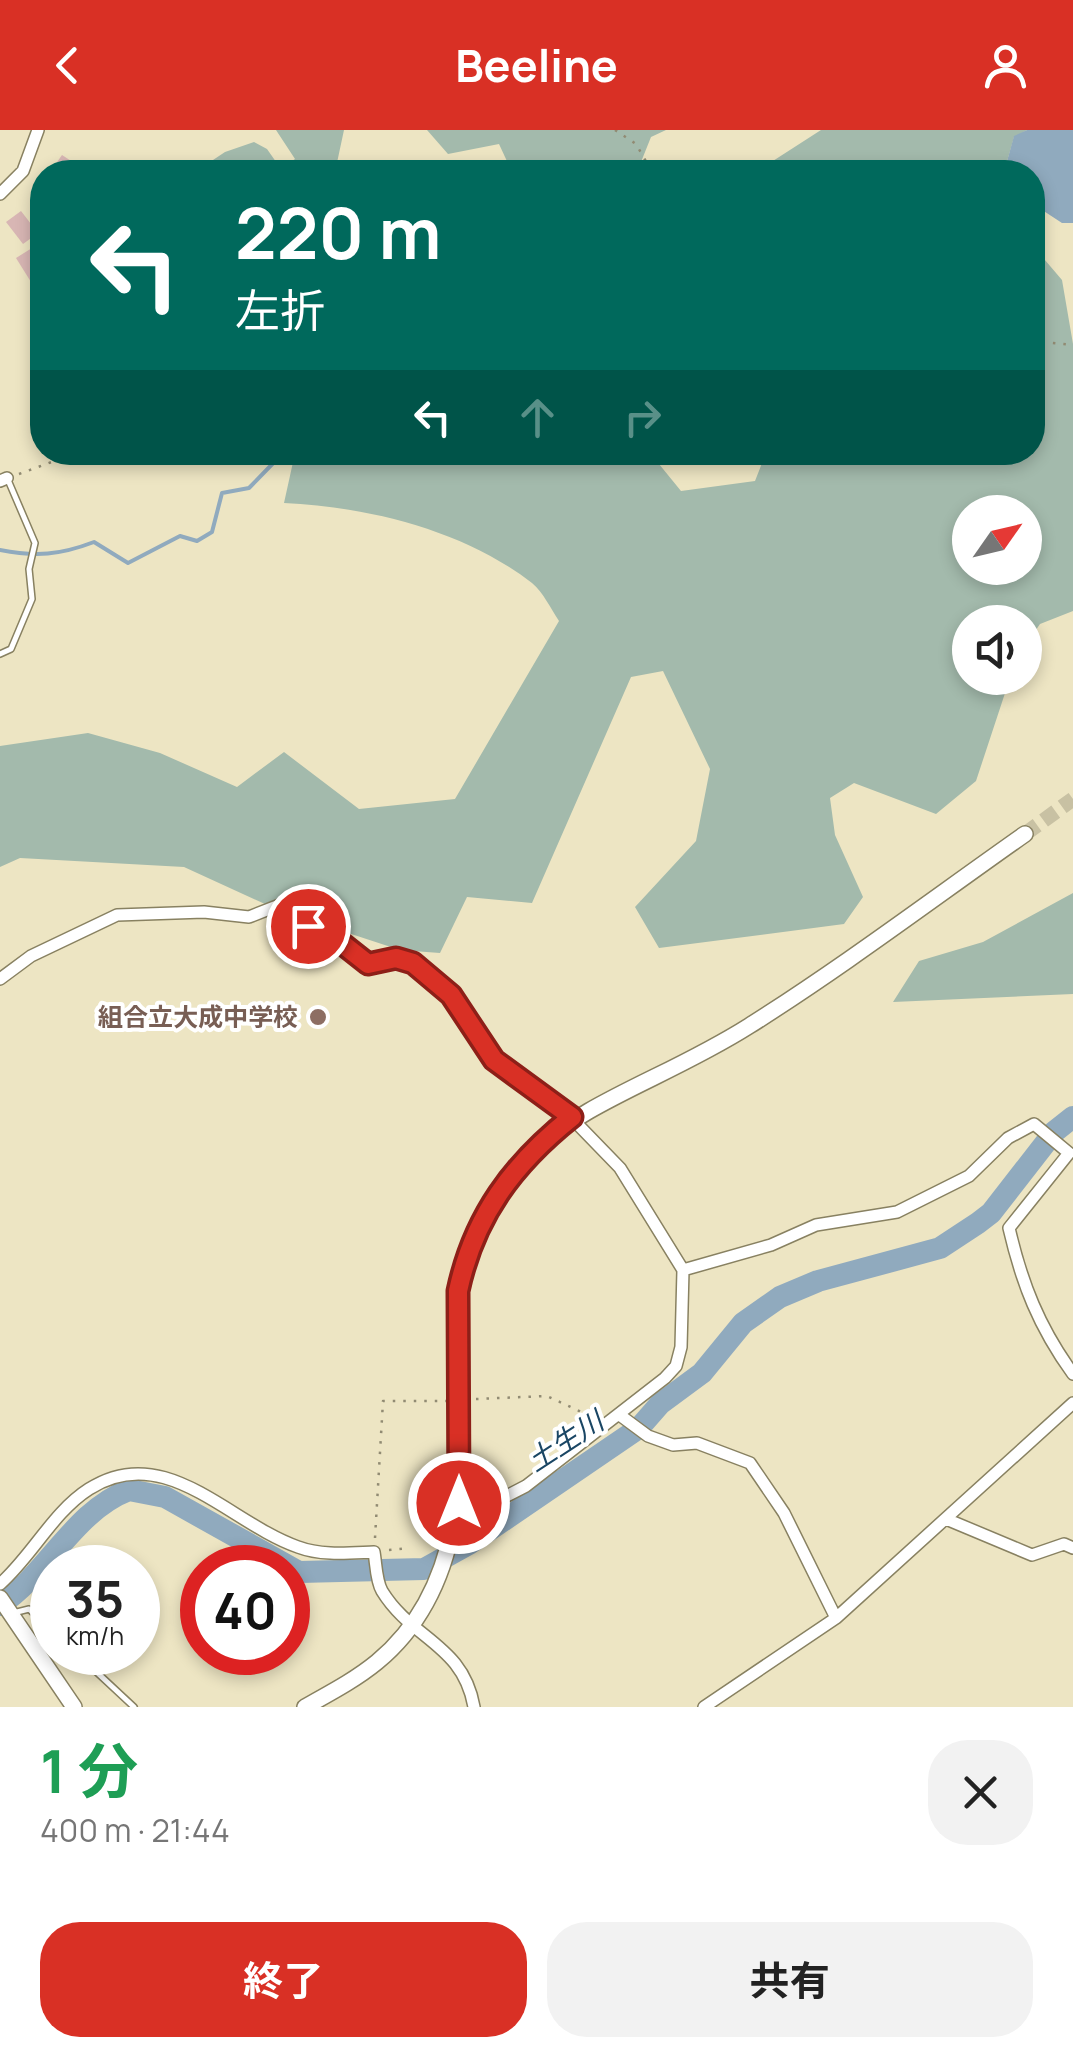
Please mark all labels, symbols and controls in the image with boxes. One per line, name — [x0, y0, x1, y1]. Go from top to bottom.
text: Beeline — [455, 34, 618, 96]
icon: back — [40, 38, 95, 93]
icon: person — [978, 38, 1033, 93]
text: 220 m — [235, 184, 441, 280]
icon: left — [70, 200, 200, 330]
text: 左折 — [235, 279, 325, 341]
icon: left — [405, 390, 460, 445]
icon: ahead — [510, 390, 565, 445]
icon: right — [615, 390, 670, 445]
north arrow — [952, 495, 1042, 585]
map controls — [952, 495, 1042, 695]
button: sound — [952, 605, 1042, 695]
pin — [266, 884, 351, 969]
icon: arrive — [281, 899, 336, 954]
place label: 組合立大成中学校 — [98, 999, 298, 1034]
marker: 組合立大成中学校 — [307, 1006, 329, 1028]
water label: 土生川 — [519, 1400, 613, 1479]
position arrow — [407, 1451, 511, 1555]
speed limit sign: 40 — [180, 1545, 310, 1675]
text: 35 — [66, 1564, 124, 1632]
text: km/h — [66, 1618, 124, 1653]
text: 1 分 — [40, 1729, 138, 1811]
button: close — [928, 1740, 1033, 1845]
text: 400 m · 21:44 — [40, 1808, 230, 1852]
button: 終了 — [40, 1922, 527, 2037]
button: 共有 — [547, 1922, 1033, 2037]

